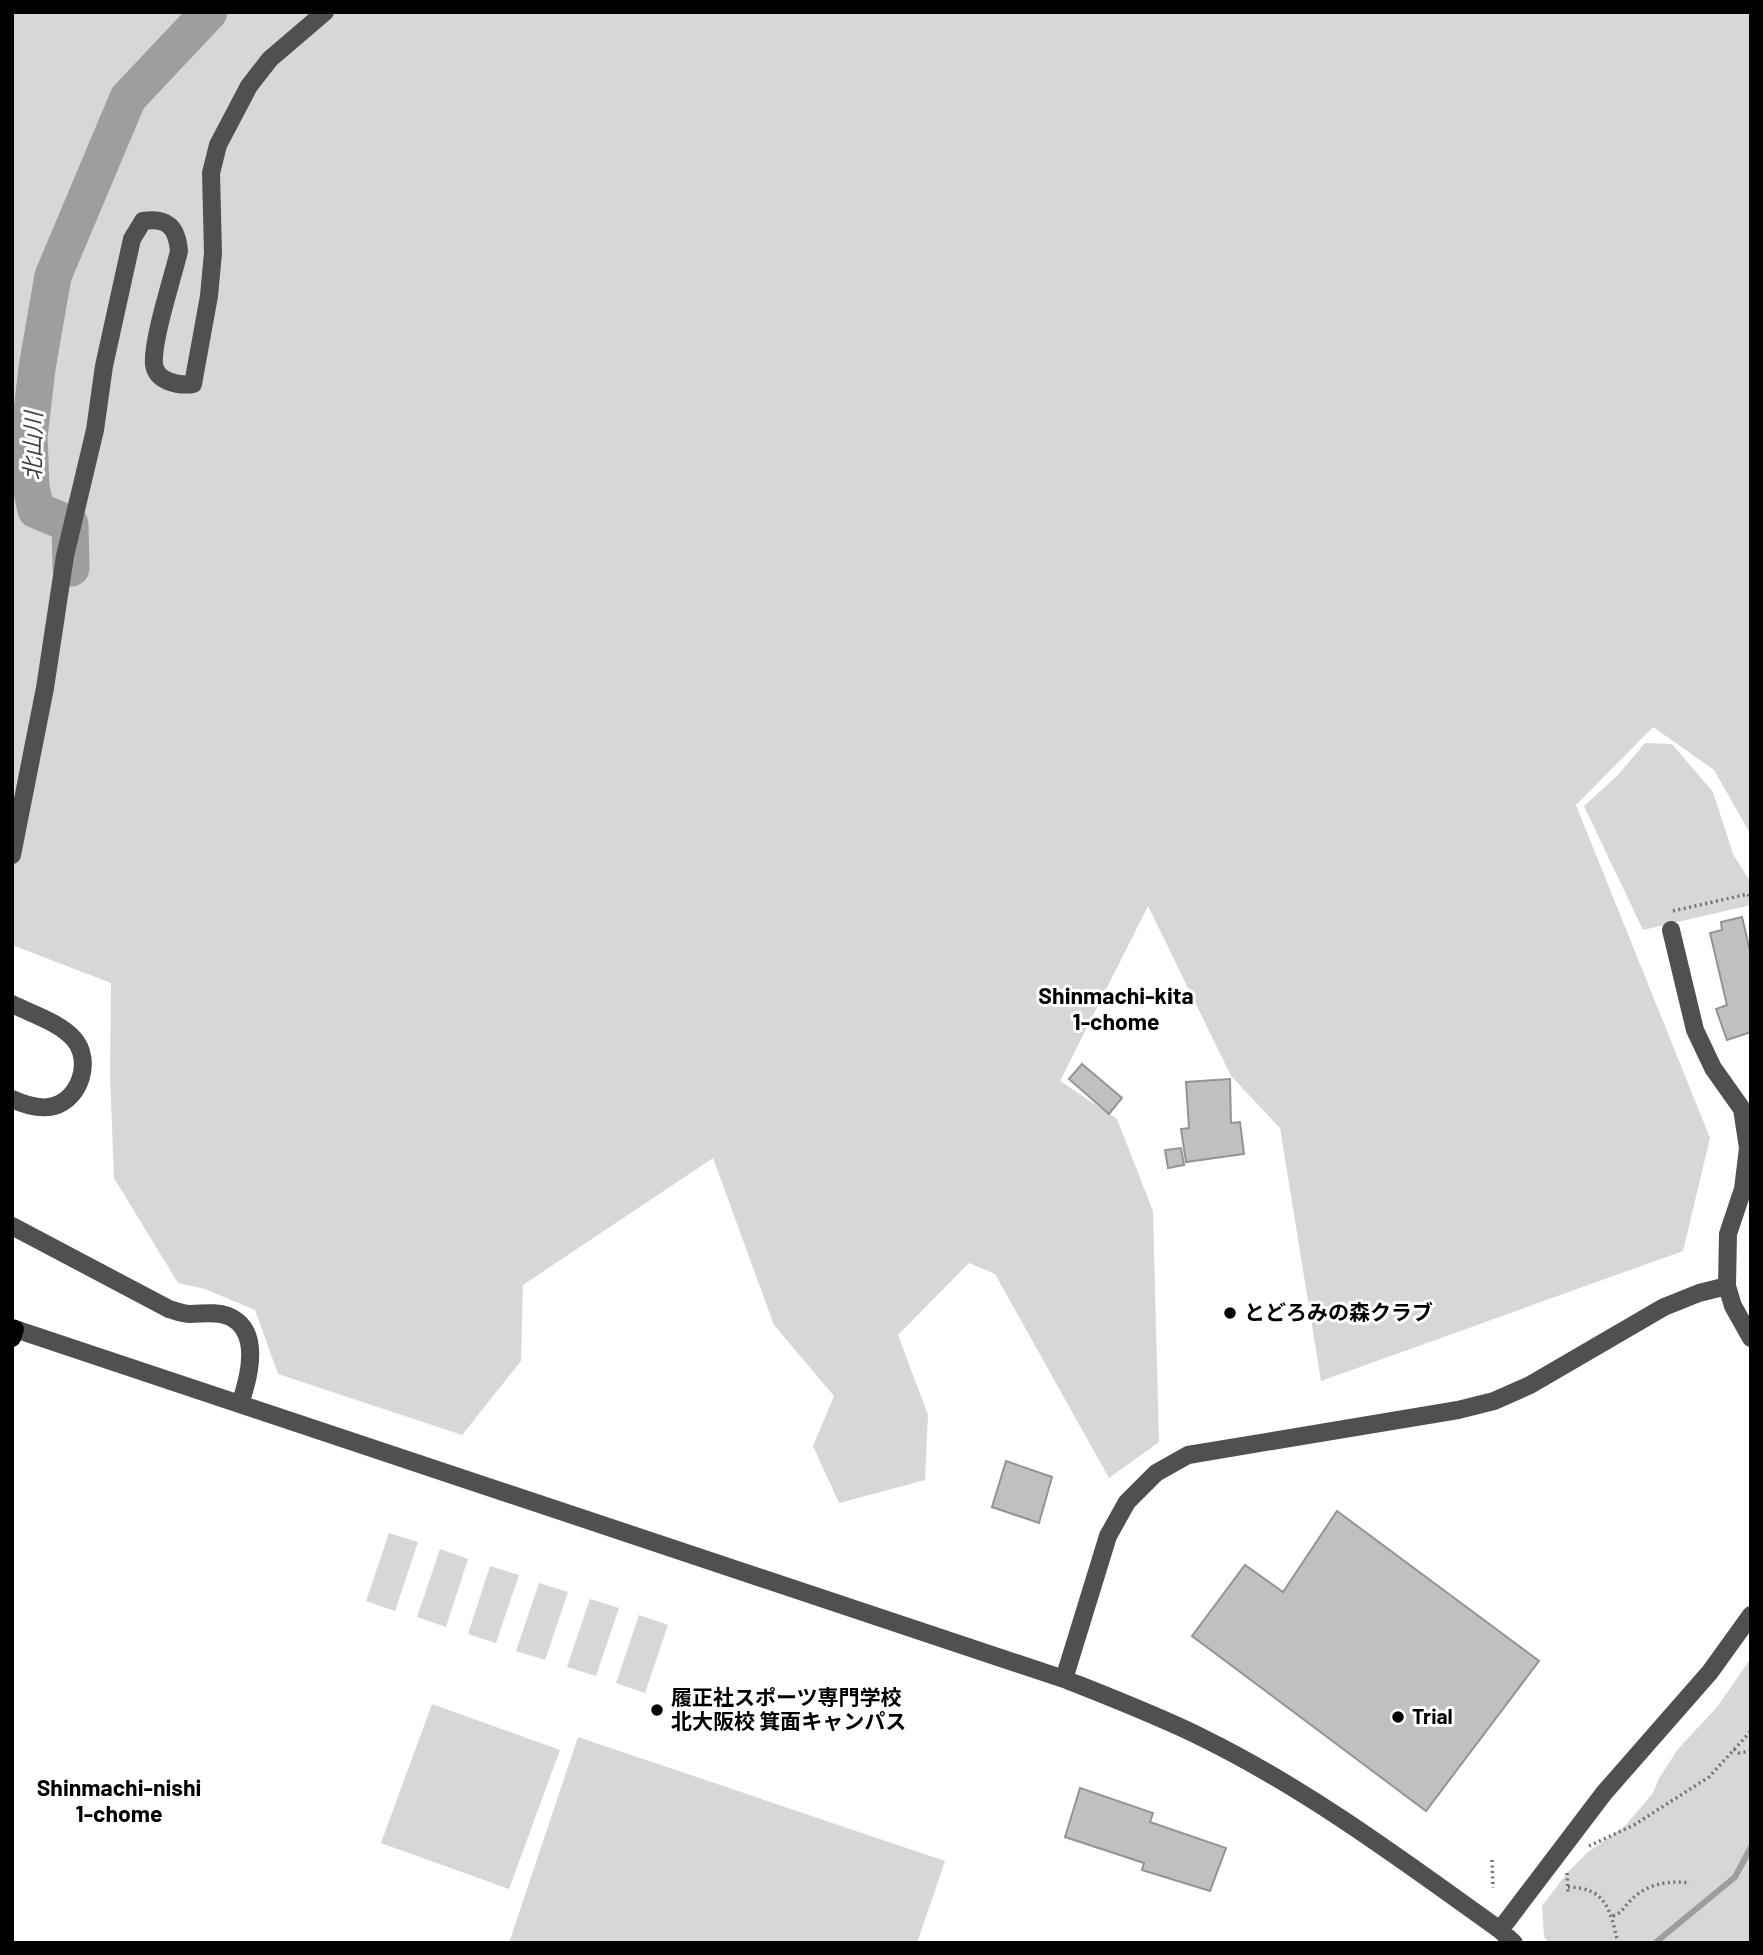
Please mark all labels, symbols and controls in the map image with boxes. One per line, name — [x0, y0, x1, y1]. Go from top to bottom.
water label: 北山川 — [17, 408, 47, 481]
district label: Shinmachi-kita 1-chome — [1038, 981, 1194, 1035]
place label: とどろみの森クラブ — [1244, 1299, 1433, 1324]
marker: とどろみの森クラブ — [1222, 1305, 1238, 1321]
place label: 履正社スポーツ専門学校 北大阪校 箕面キャンパス — [671, 1684, 906, 1733]
marker: 履正社スポーツ専門学校 北大阪校 箕面キャンパス — [649, 1702, 665, 1718]
place label: Trial — [1412, 1703, 1453, 1728]
marker: Trial — [1390, 1709, 1406, 1725]
district label: Shinmachi-nishi 1-chome — [37, 1773, 201, 1827]

